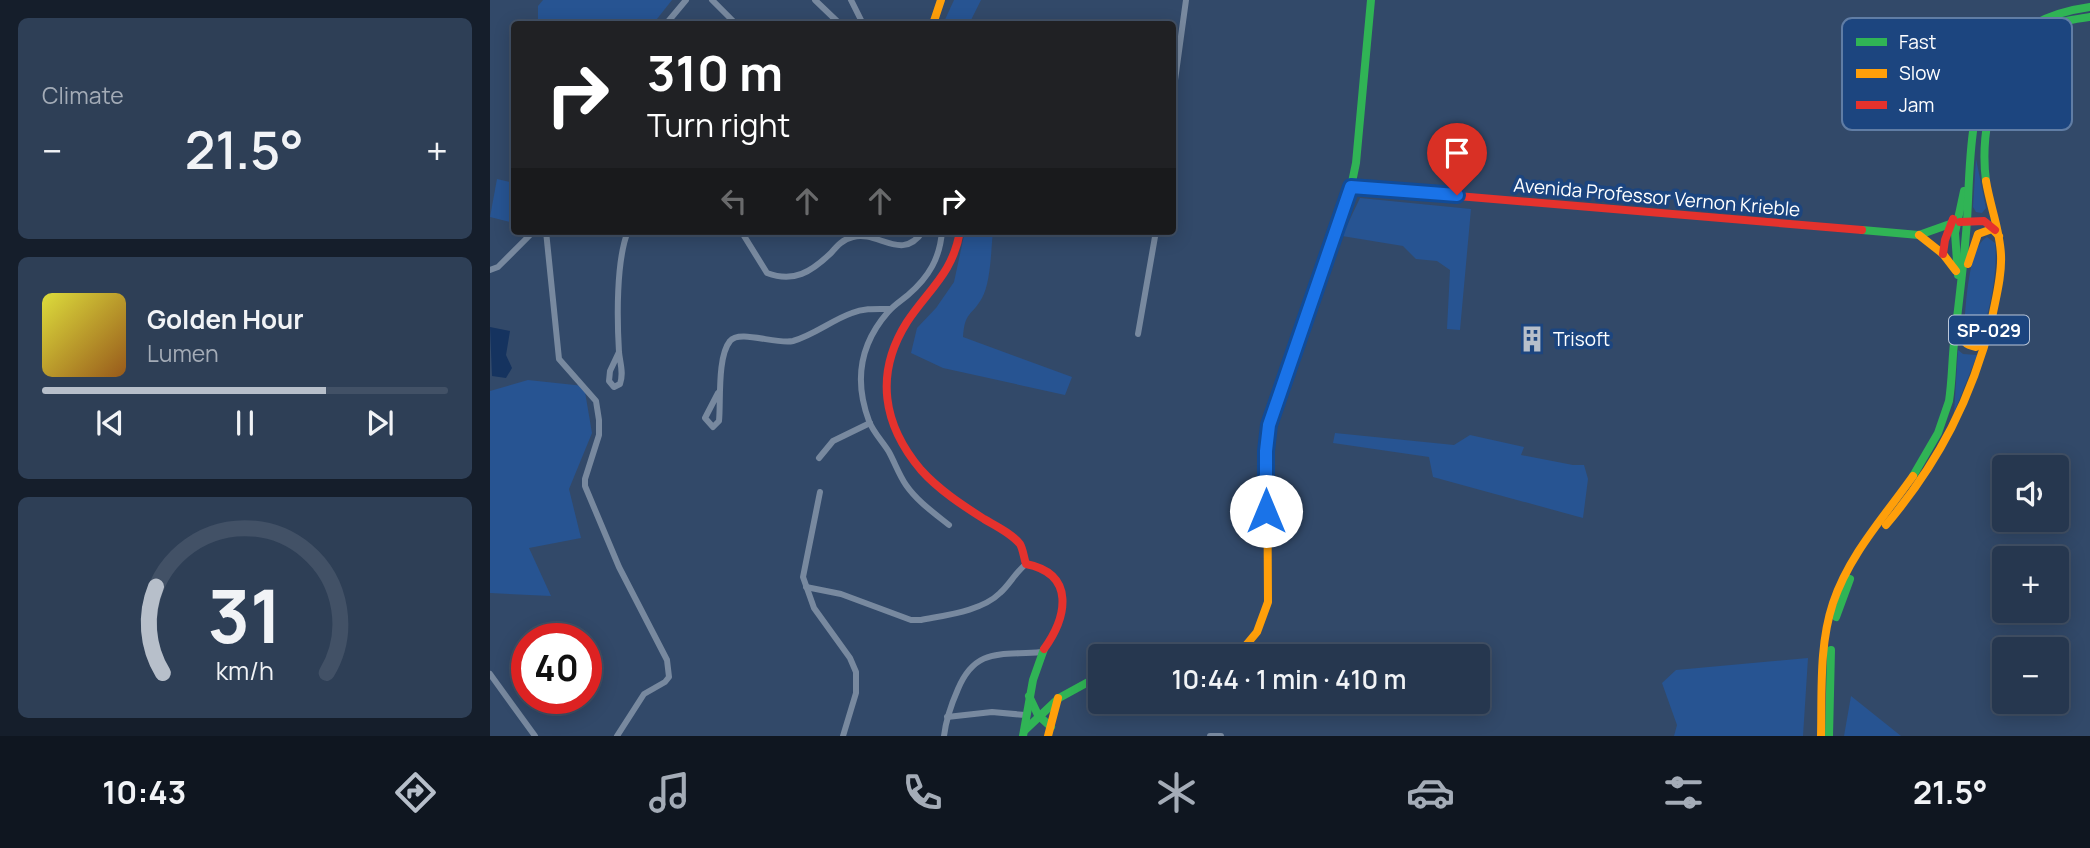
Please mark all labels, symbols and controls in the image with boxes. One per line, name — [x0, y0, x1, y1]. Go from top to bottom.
legend — [1842, 18, 2072, 130]
text: Fast — [1899, 29, 1936, 55]
text: 310 m — [647, 39, 783, 106]
icon: right — [532, 49, 623, 140]
text: Slow — [1899, 60, 1941, 86]
text: Climate — [42, 79, 124, 111]
text: Jam — [1899, 92, 1934, 118]
text: Turn right — [647, 103, 790, 147]
text: 21.5° — [185, 114, 304, 185]
pin — [1427, 123, 1487, 195]
text: − — [42, 124, 63, 176]
text: + — [426, 124, 448, 176]
icon: arrive — [1438, 134, 1476, 172]
street label: Avenida Professor Vernon Krieble — [1513, 172, 1801, 222]
icon: left — [715, 182, 753, 220]
icon: ahead — [788, 182, 826, 220]
icon: ahead — [861, 182, 899, 220]
icon: right — [934, 182, 972, 220]
text: Golden Hour — [147, 301, 304, 337]
road number: SP-029 — [1949, 316, 2029, 344]
building icon: Trisoft — [1517, 324, 1547, 354]
place label: Trisoft — [1553, 326, 1610, 352]
text: Lumen — [147, 337, 219, 369]
icon: previous — [91, 404, 129, 442]
icon: pause — [226, 404, 264, 442]
icon: next — [361, 404, 399, 442]
map controls — [1992, 455, 2069, 714]
button: sound — [1992, 455, 2069, 532]
position arrow — [1229, 474, 1303, 548]
button: + — [1992, 546, 2069, 623]
text: 31 — [208, 566, 282, 666]
speed limit sign: 40 — [511, 623, 602, 714]
button: − — [1992, 637, 2069, 714]
text: km/h — [216, 653, 274, 688]
text: 10:44 · 1 min · 410 m — [1172, 661, 1406, 697]
icon: directions — [391, 768, 440, 817]
icon: music — [645, 768, 694, 817]
icon: phone — [898, 768, 947, 817]
icon: climate — [1152, 768, 1201, 817]
icon: car — [1406, 768, 1455, 817]
icon: filters — [1659, 768, 1708, 817]
text: 10:43 — [102, 770, 186, 814]
text: 21.5° — [1913, 770, 1988, 814]

